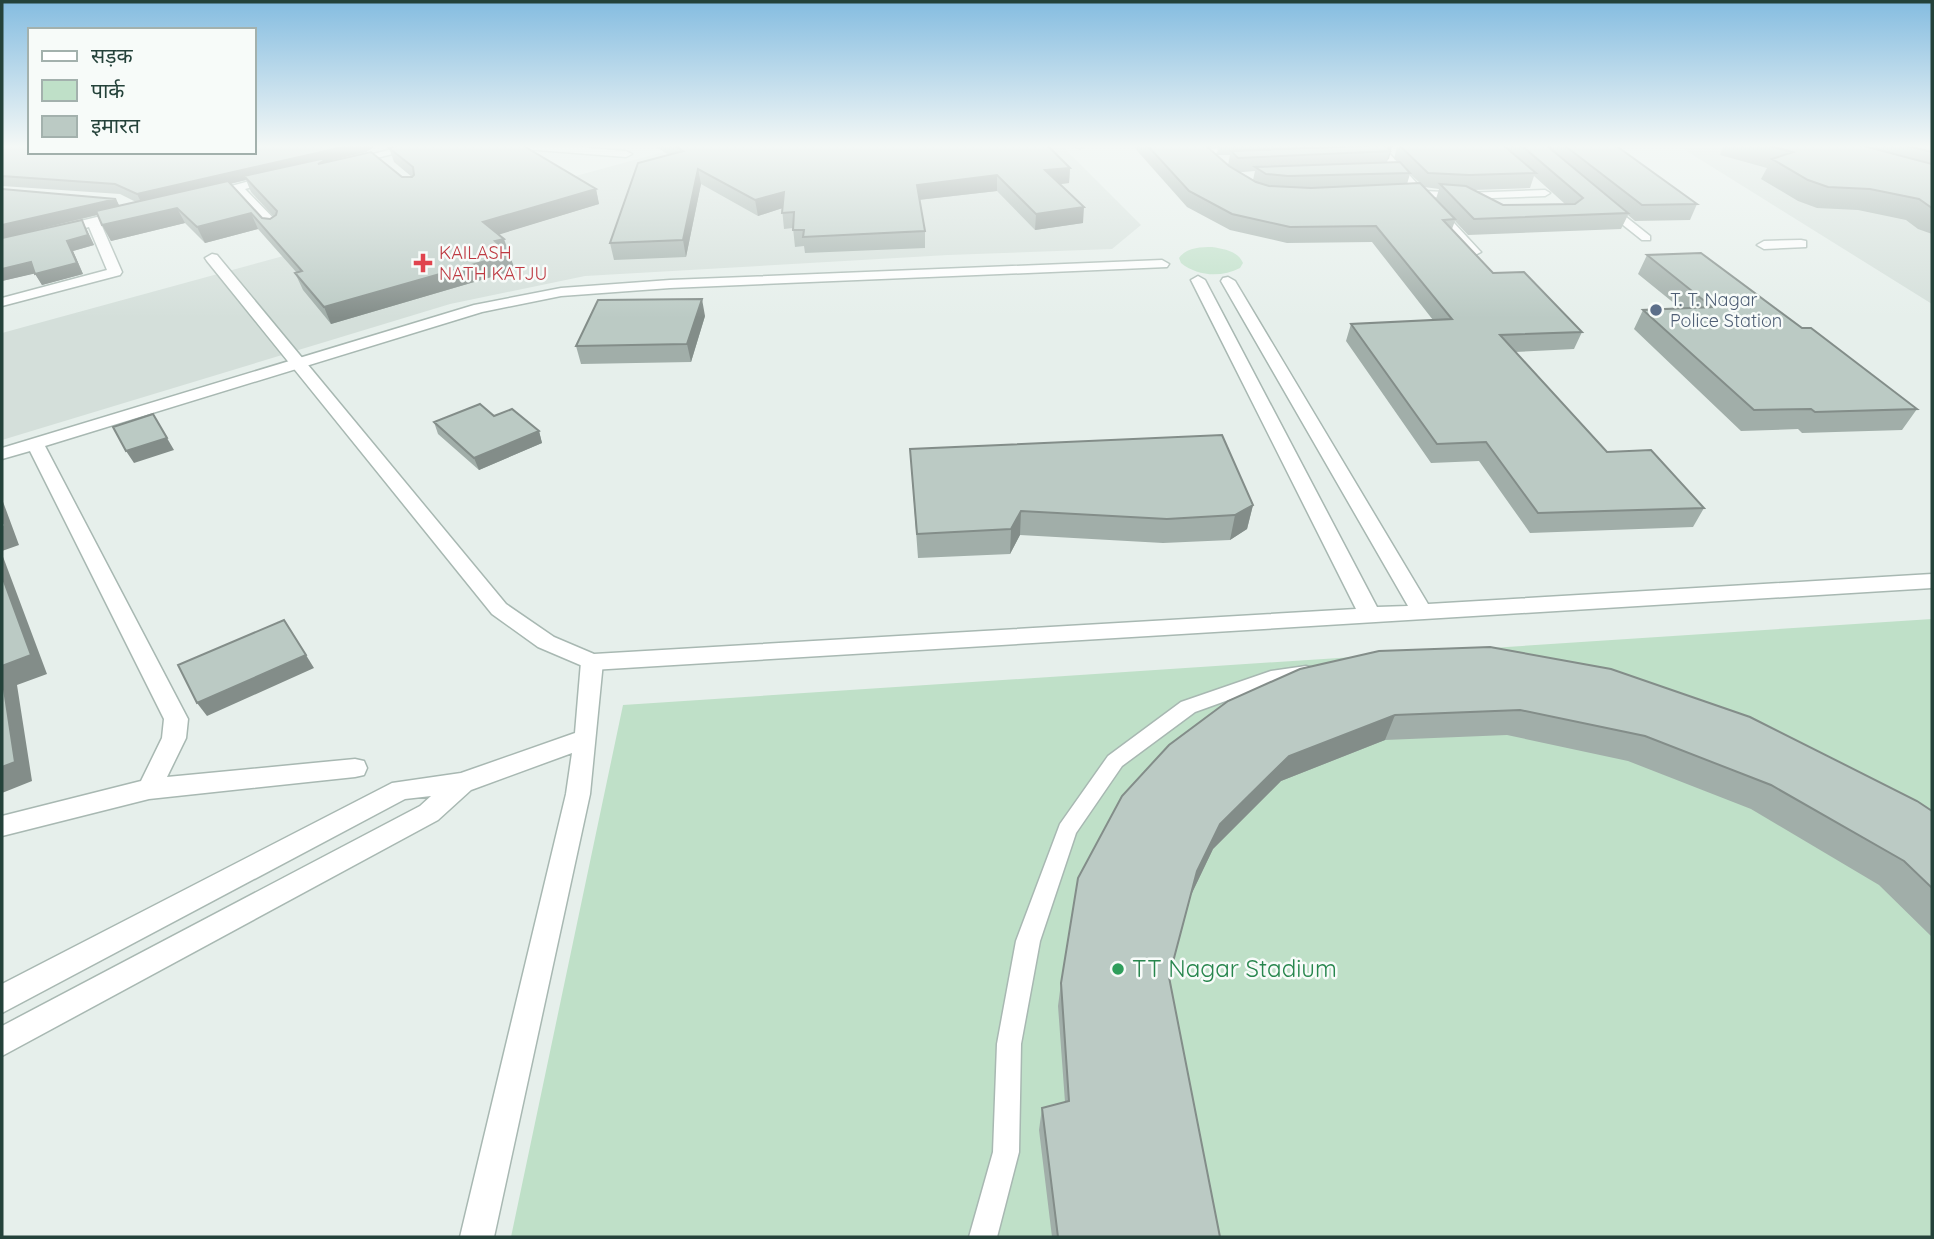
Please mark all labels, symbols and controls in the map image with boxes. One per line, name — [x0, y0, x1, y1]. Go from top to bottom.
legend — [28, 28, 256, 154]
text: सड़क — [91, 42, 133, 68]
text: पार्क — [91, 77, 125, 103]
text: इमारत — [91, 112, 141, 138]
place label: KAILASH NATH KATJU — [439, 241, 547, 285]
marker: KAILASH NATH KATJU — [413, 253, 433, 273]
place label: T. T. Nagar Police Station — [1670, 288, 1782, 332]
marker: T. T. Nagar Police Station — [1648, 302, 1664, 318]
place label: TT Nagar Stadium — [1132, 953, 1337, 983]
marker: TT Nagar Stadium — [1110, 961, 1126, 977]

